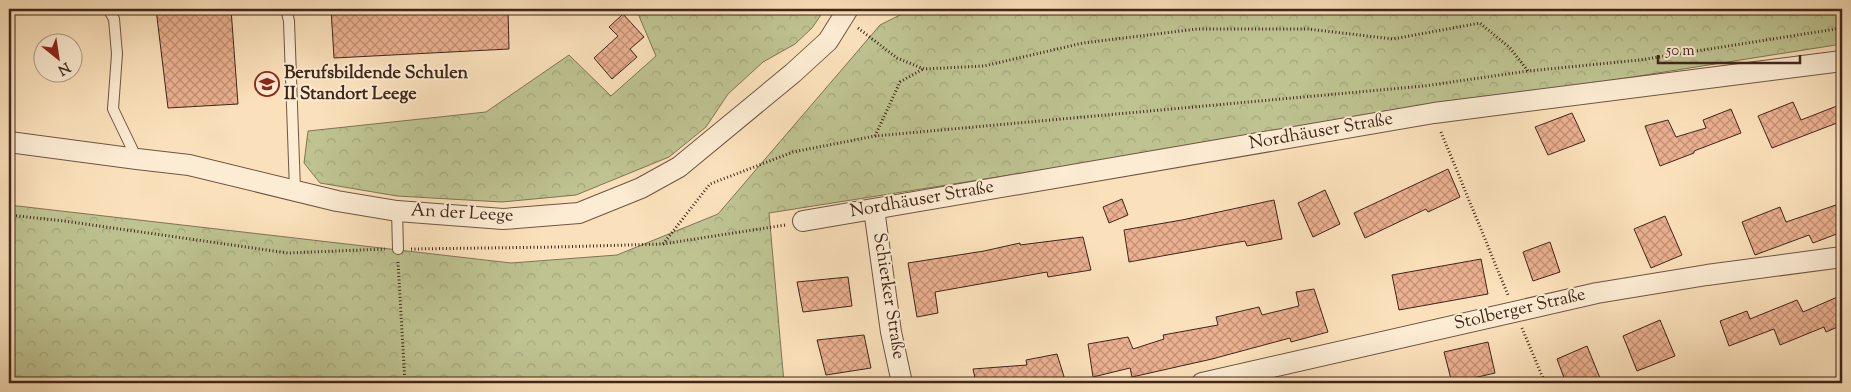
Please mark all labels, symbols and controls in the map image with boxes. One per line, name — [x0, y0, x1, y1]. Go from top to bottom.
north arrow — [32, 32, 82, 82]
scale bar — [1658, 32, 1801, 64]
text: 50 m — [1665, 41, 1695, 62]
text: N — [54, 56, 73, 79]
place label: Berufsbildende Schulen II Standort Leege — [284, 61, 469, 108]
school or university icon: Berufsbildende Schulen II Standort Leege — [254, 71, 280, 97]
street label: Nordhäuser Straße — [1247, 107, 1395, 157]
street label: Nordhäuser Straße — [848, 175, 996, 225]
street label: An der Leege — [410, 198, 514, 230]
street label: Schierker Straße — [865, 231, 911, 361]
street label: Stolberger Straße — [1452, 282, 1588, 338]

